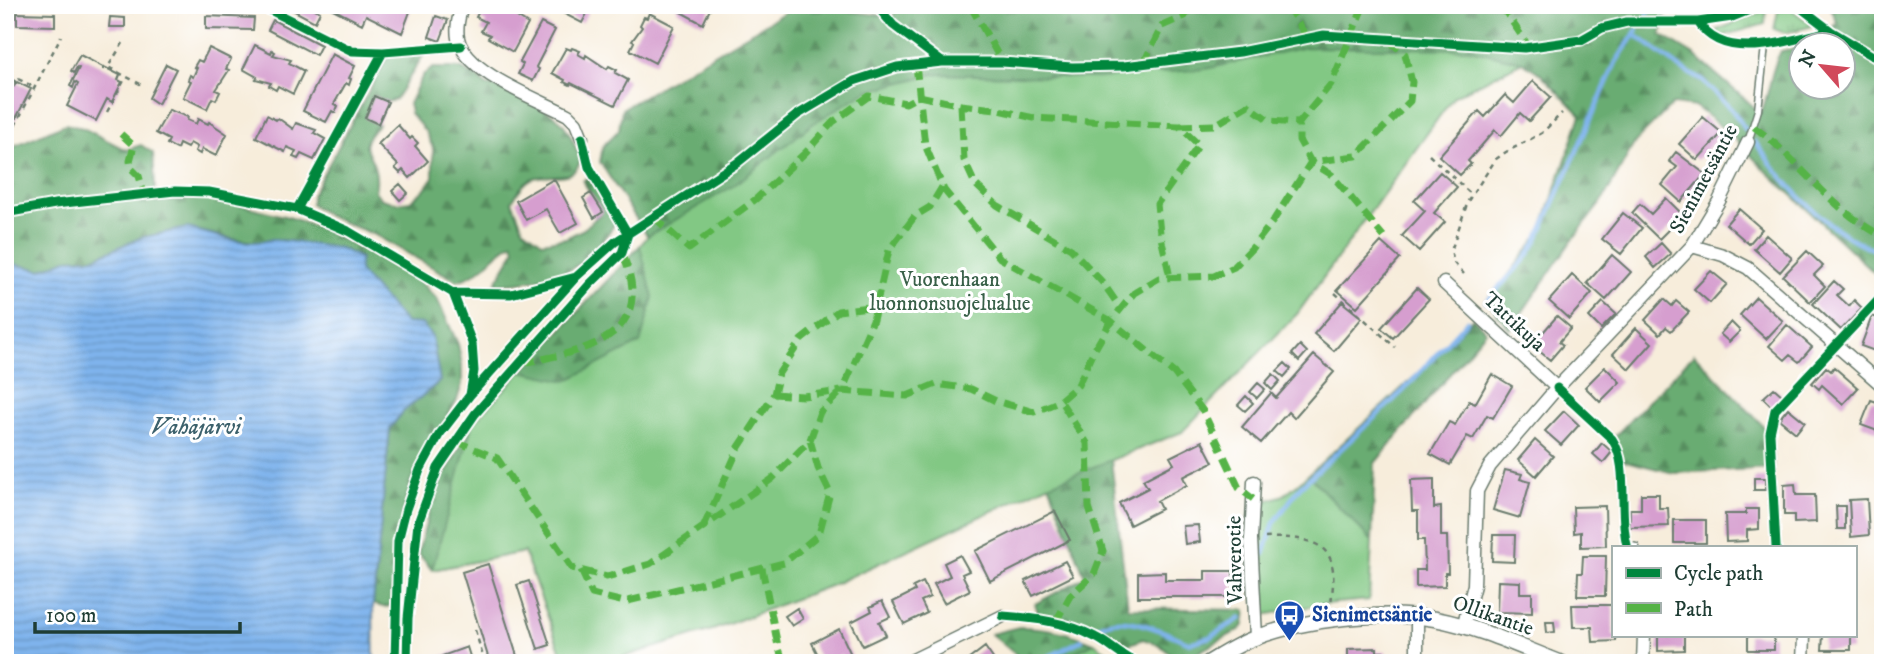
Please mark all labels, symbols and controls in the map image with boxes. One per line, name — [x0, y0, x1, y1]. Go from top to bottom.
north arrow — [1786, 32, 1856, 102]
text: N — [1794, 46, 1822, 71]
street label: Sienimetsäntie — [1664, 120, 1744, 238]
park label: Vuorenhaan luonnonsuojelualue — [869, 267, 1031, 317]
street label: Tattikuja — [1477, 286, 1551, 358]
water label: Vähäjärvi — [151, 413, 243, 442]
street label: Vahverotie — [1221, 515, 1249, 605]
legend — [1612, 546, 1856, 636]
text: Cycle path — [1674, 561, 1763, 587]
street label: Ollikantie — [1449, 590, 1537, 642]
scale bar — [35, 591, 240, 635]
text: Path — [1674, 597, 1713, 623]
bus stop icon: Sienimetsäntie — [1272, 598, 1306, 642]
place label: Sienimetsäntie — [1312, 602, 1433, 628]
text: 100 m — [46, 603, 97, 629]

